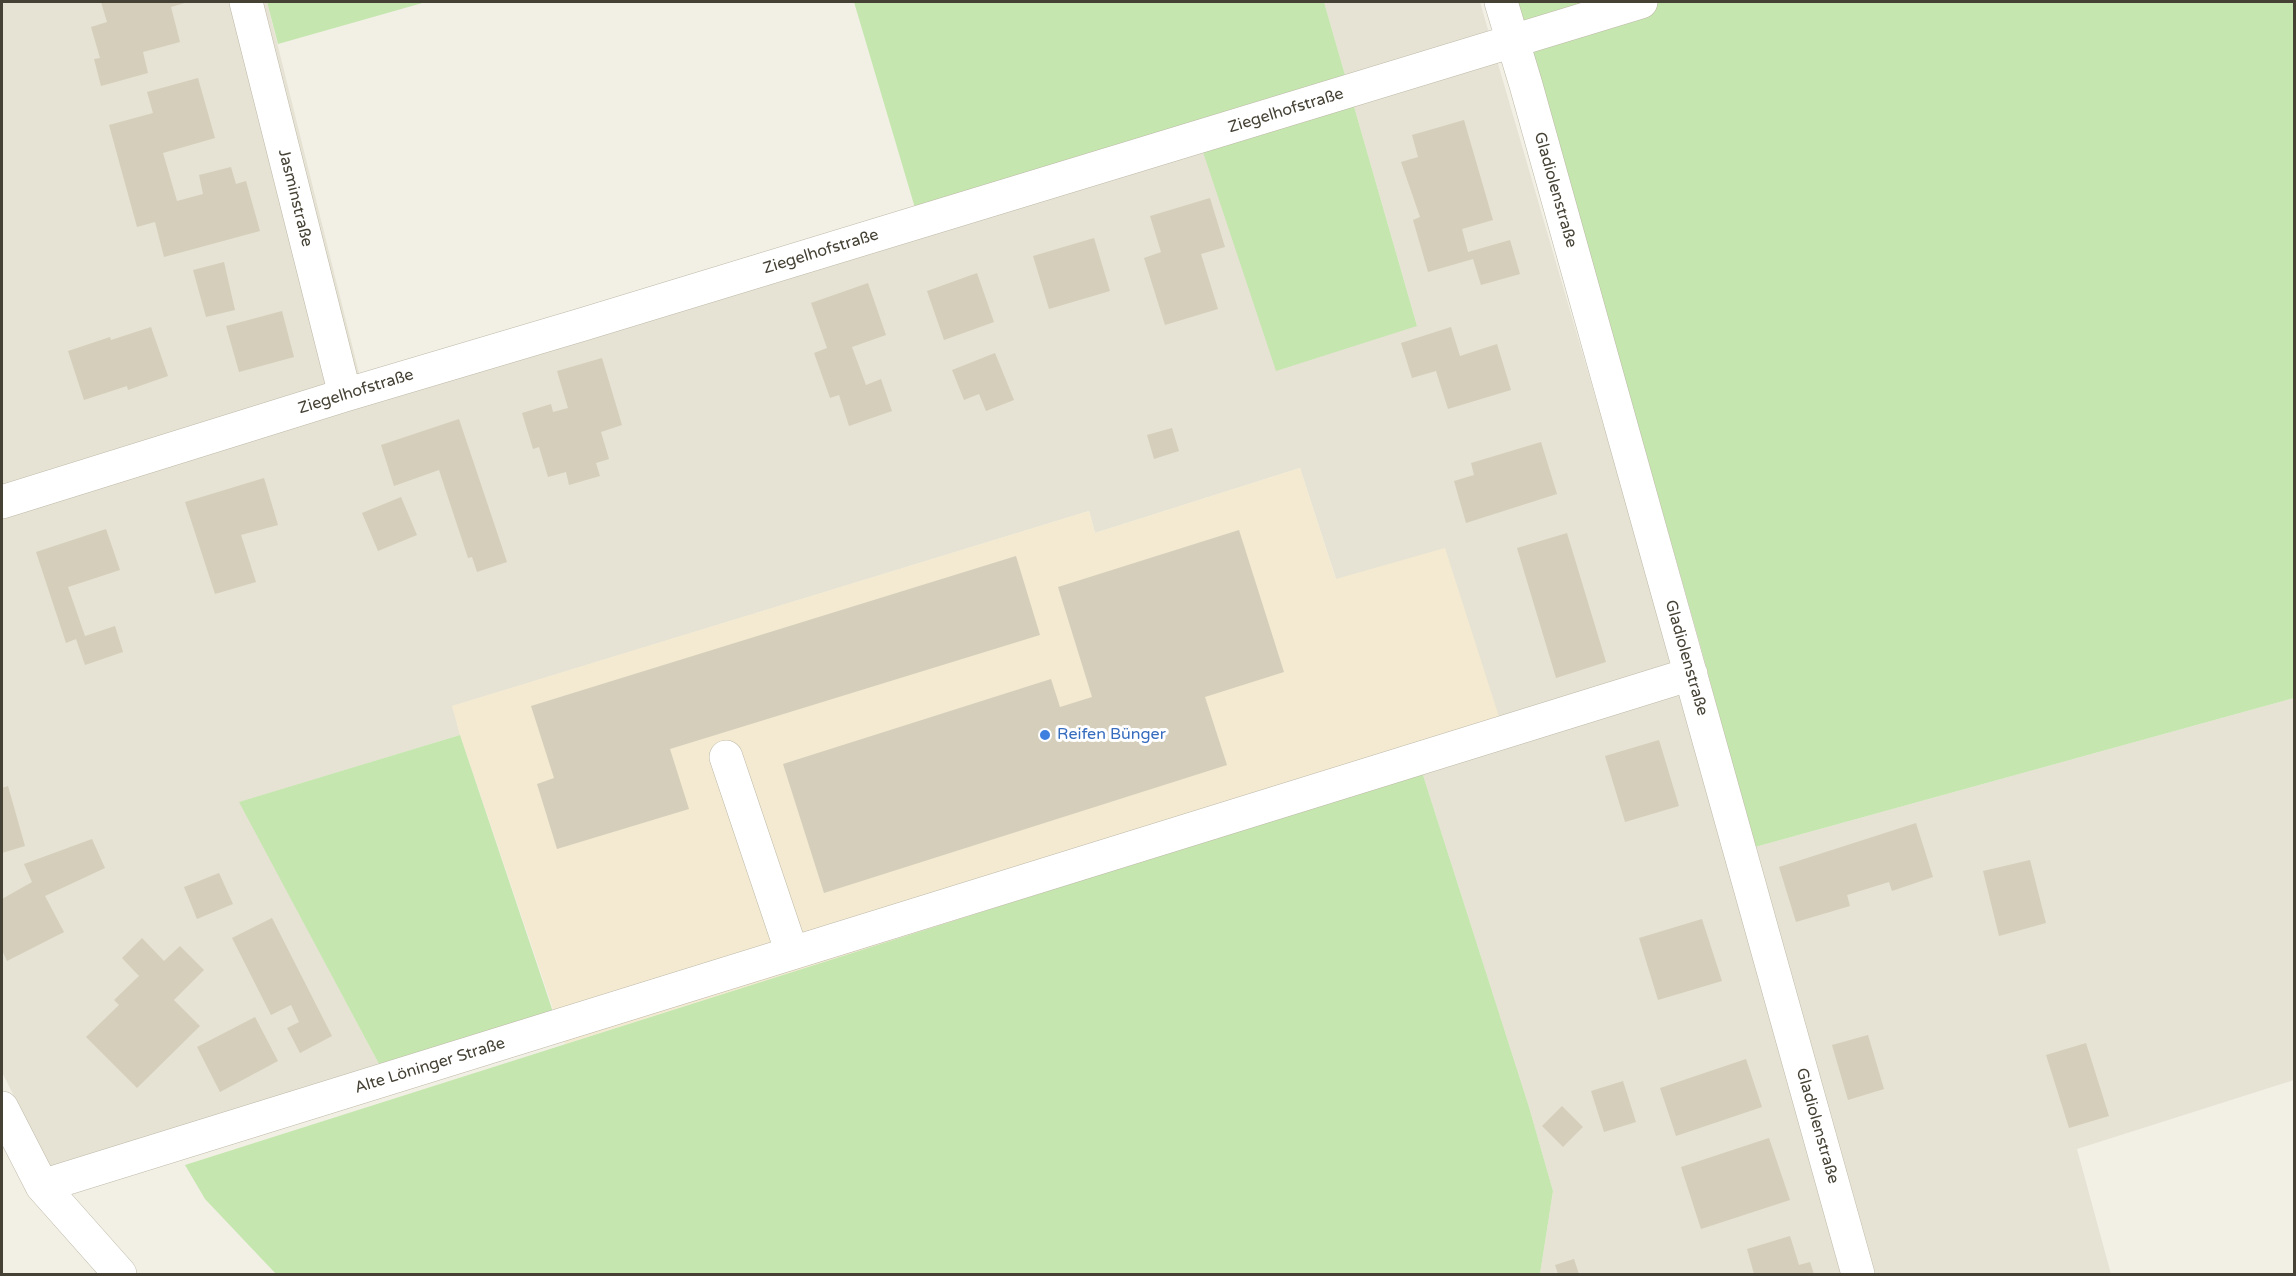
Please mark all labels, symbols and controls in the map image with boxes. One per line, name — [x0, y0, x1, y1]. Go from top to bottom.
street label: Ziegelhofstraße — [1226, 84, 1346, 138]
street label: Gladiolenstraße — [1529, 130, 1581, 250]
street label: Jasminstraße — [274, 147, 316, 249]
street label: Ziegelhofstraße — [761, 225, 881, 279]
street label: Ziegelhofstraße — [296, 365, 416, 419]
street label: Gladiolenstraße — [1660, 598, 1712, 718]
place label: Reifen Bünger — [1057, 725, 1166, 745]
marker: Reifen Bünger — [1038, 728, 1052, 742]
street label: Alte Löninger Straße — [352, 1034, 508, 1098]
street label: Gladiolenstraße — [1791, 1066, 1843, 1186]

